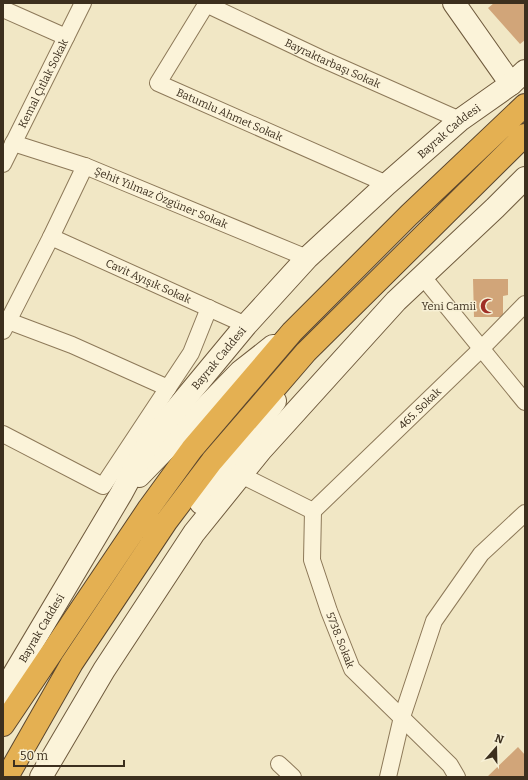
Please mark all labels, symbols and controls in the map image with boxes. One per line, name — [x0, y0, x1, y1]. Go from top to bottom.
street label: Kemal Çıtlak Sokak — [15, 36, 71, 130]
street label: Bayraktarbaşı Sokak — [283, 36, 383, 91]
street label: Batumlu Ahmet Sokak — [174, 85, 285, 144]
street label: Bayrak Caddesi — [415, 101, 483, 161]
street label: Şehit Yılmaz Özgüner Sokak — [92, 164, 231, 231]
street label: Cavit Ayışık Sokak — [104, 256, 194, 306]
mosque icon: Yeni Camii — [479, 297, 497, 315]
place label: Yeni Camii — [421, 300, 477, 313]
street label: Bayrak Caddesi — [189, 323, 249, 392]
street label: 465. Sokak — [396, 384, 444, 432]
street label: Bayrak Caddesi — [16, 591, 67, 665]
street label: 5738. Sokak — [324, 610, 358, 671]
north arrow — [476, 728, 516, 768]
text: N — [493, 732, 506, 747]
scale bar — [14, 742, 124, 768]
text: 50 m — [20, 749, 49, 763]

